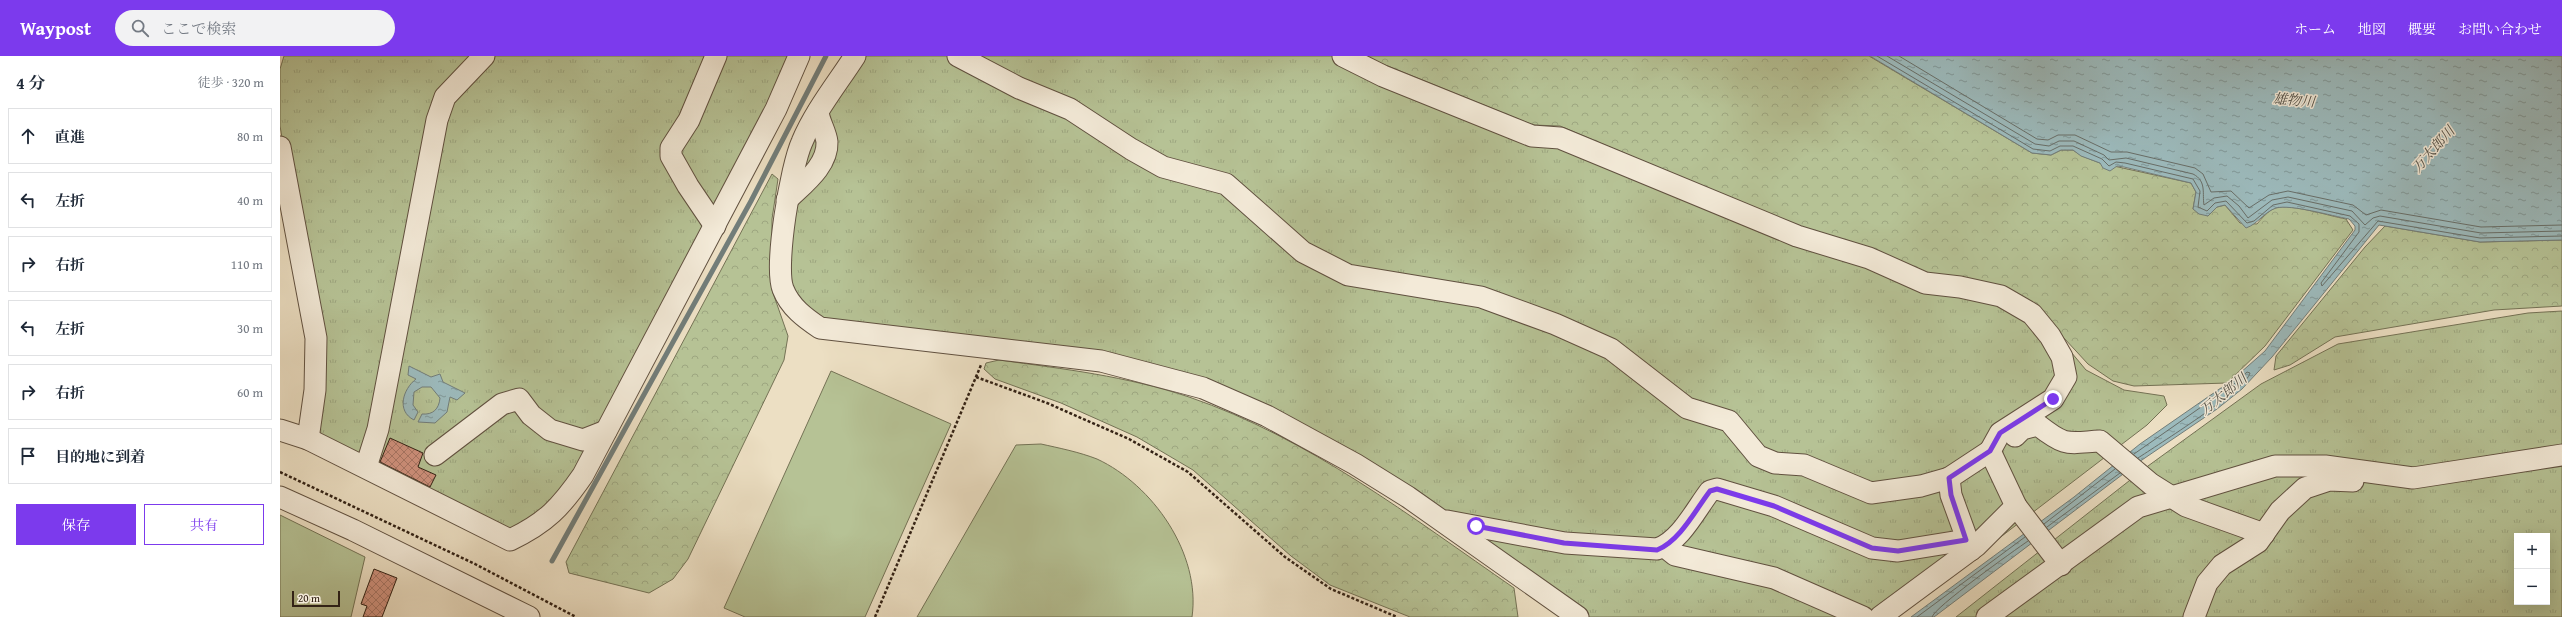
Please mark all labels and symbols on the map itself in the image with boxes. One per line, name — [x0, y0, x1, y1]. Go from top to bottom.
water label: 雄物川 — [2272, 88, 2318, 112]
water label: 万太郎川 — [2407, 120, 2461, 176]
water label: 万太郎川 — [2195, 367, 2253, 419]
route end — [2044, 390, 2062, 408]
route start — [1467, 517, 1485, 535]
scale bar — [292, 589, 340, 608]

